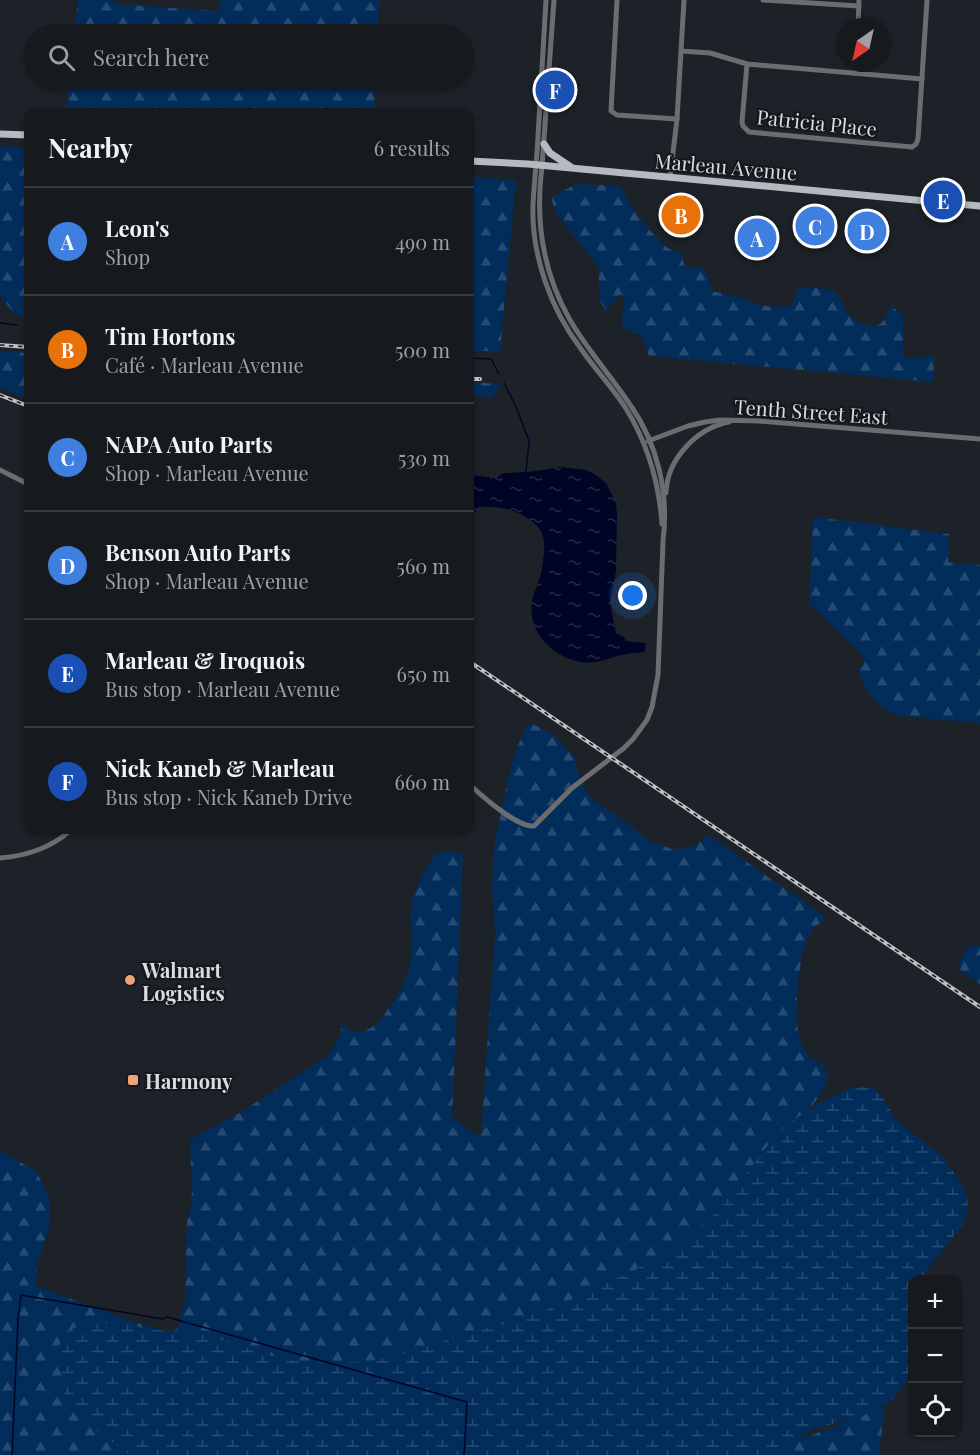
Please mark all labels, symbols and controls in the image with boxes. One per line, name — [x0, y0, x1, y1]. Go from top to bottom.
north arrow — [836, 18, 890, 72]
search box — [24, 24, 474, 90]
icon: search — [45, 41, 78, 74]
text: Search here — [93, 42, 209, 72]
pin: F — [536, 68, 574, 112]
street label: Patricia Place — [756, 102, 878, 142]
text: Nearby — [48, 130, 133, 165]
text: 6 results — [374, 134, 450, 161]
street label: Marleau Avenue — [653, 146, 799, 186]
pin: E — [924, 178, 962, 222]
pin: B — [662, 192, 700, 238]
pin: C — [796, 204, 834, 248]
pin: D — [848, 208, 886, 254]
text: Leon's — [105, 213, 169, 243]
pin: A — [738, 216, 777, 260]
text: A — [61, 228, 74, 255]
text: 490 m — [395, 228, 450, 255]
text: Shop — [105, 243, 150, 270]
text: Tim Hortons — [105, 321, 235, 351]
text: B — [61, 336, 74, 363]
text: 500 m — [395, 336, 450, 363]
text: Café · Marleau Avenue — [105, 351, 304, 378]
street label: Tenth Street East — [733, 392, 890, 430]
text: NAPA Auto Parts — [105, 429, 273, 459]
text: C — [60, 444, 75, 471]
text: 530 m — [398, 444, 450, 471]
text: Shop · Marleau Avenue — [105, 459, 309, 486]
text: Benson Auto Parts — [105, 537, 291, 567]
text: D — [60, 552, 75, 579]
text: 560 m — [397, 552, 450, 579]
text: Shop · Marleau Avenue — [105, 567, 309, 594]
your location — [618, 581, 647, 610]
text: Marleau & Iroquois — [105, 645, 305, 675]
text: E — [61, 660, 74, 687]
text: 650 m — [397, 660, 450, 687]
text: Bus stop · Marleau Avenue — [105, 675, 340, 702]
text: Nick Kaneb & Marleau — [105, 753, 335, 783]
text: F — [62, 768, 73, 795]
text: 660 m — [395, 768, 450, 795]
text: Bus stop · Nick Kaneb Drive — [105, 783, 352, 810]
place label: Walmart Logistics — [141, 956, 225, 1006]
marker: Walmart Logistics — [123, 973, 137, 987]
place label: Harmony — [145, 1067, 233, 1094]
marker: Harmony — [126, 1073, 140, 1087]
map controls — [908, 1275, 962, 1437]
button: + — [908, 1275, 962, 1329]
button: − — [908, 1329, 962, 1383]
button: locate — [908, 1383, 962, 1437]

